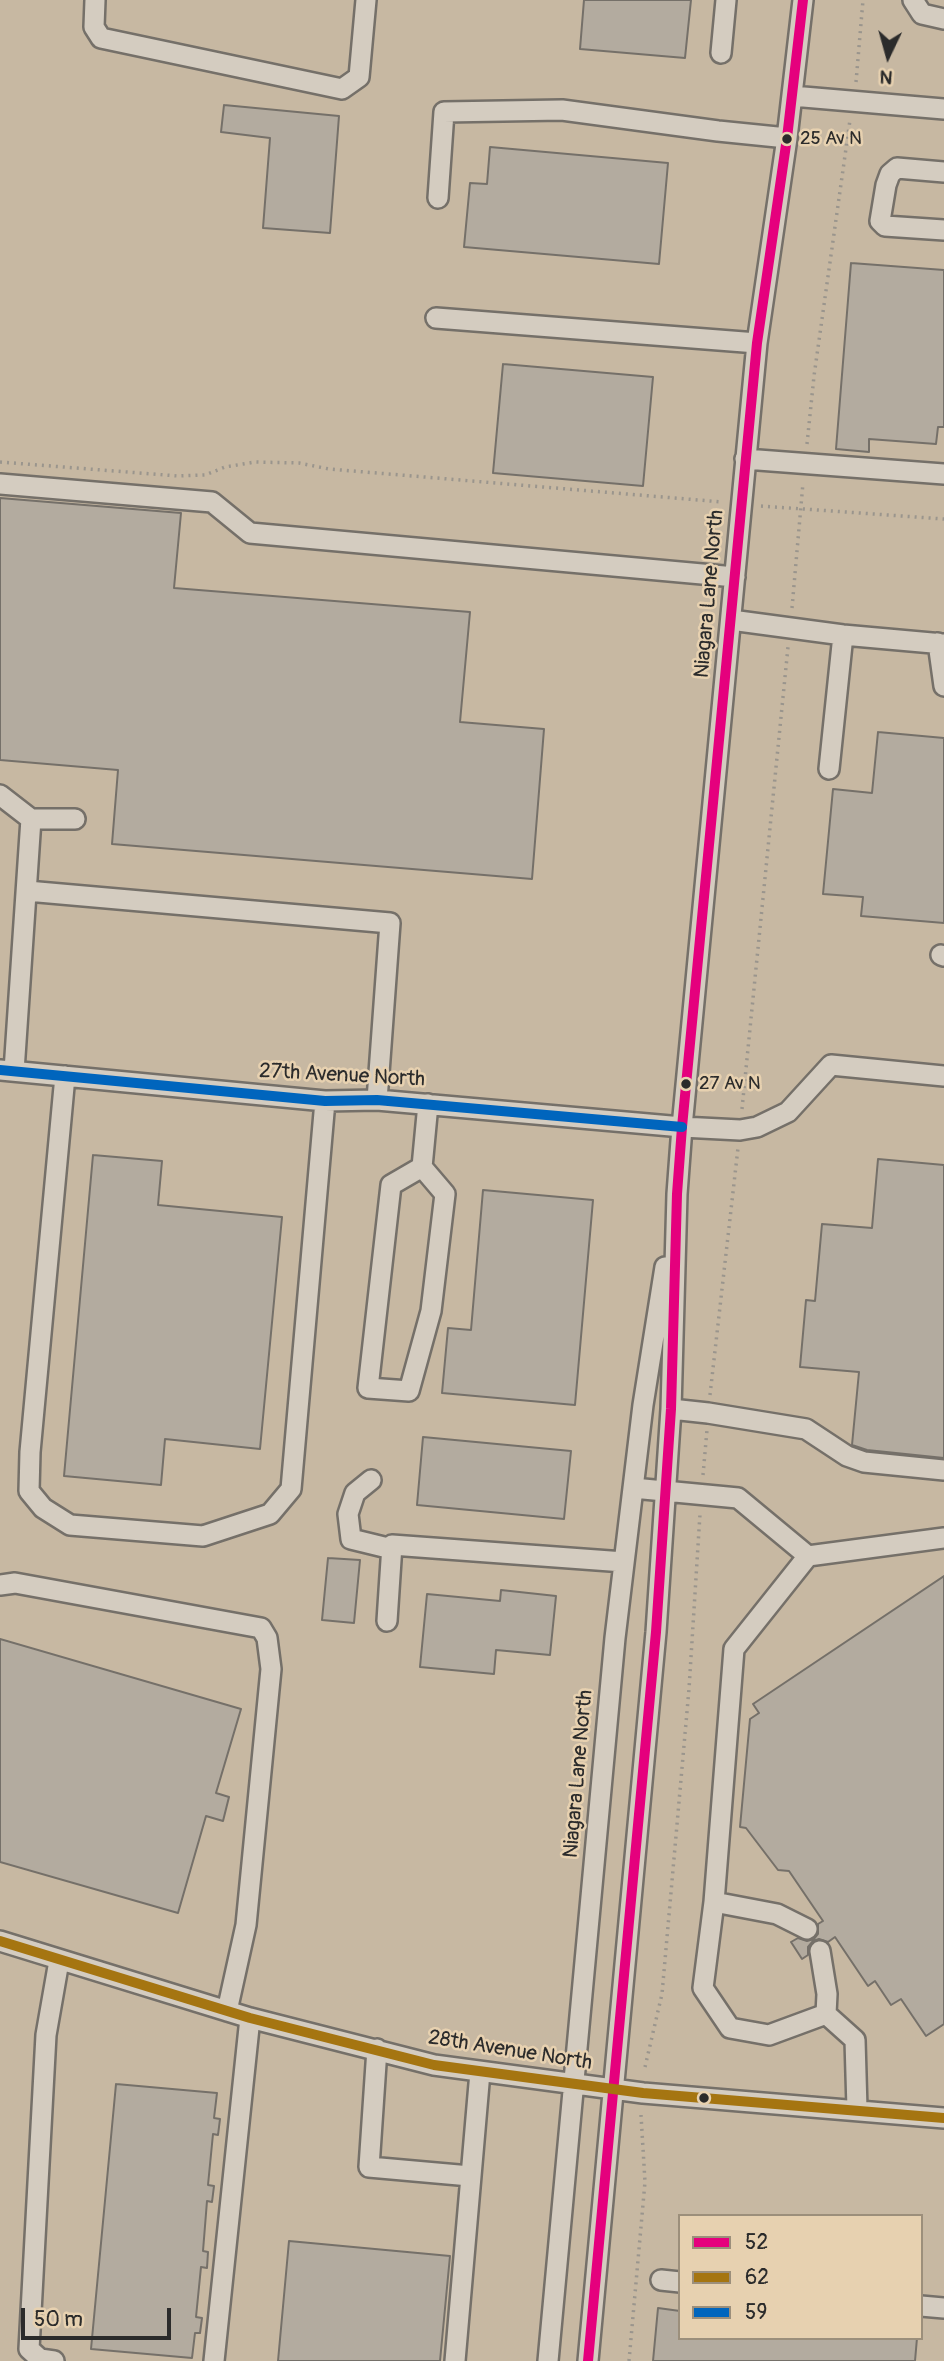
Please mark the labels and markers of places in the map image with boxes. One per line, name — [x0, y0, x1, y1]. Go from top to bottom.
place label: 25 Av N — [800, 128, 862, 150]
marker: 25 Av N — [780, 132, 794, 146]
place label: 27 Av N — [699, 1073, 761, 1095]
marker: 27 Av N — [679, 1077, 693, 1091]
unlabelled marker — [697, 2091, 711, 2105]

